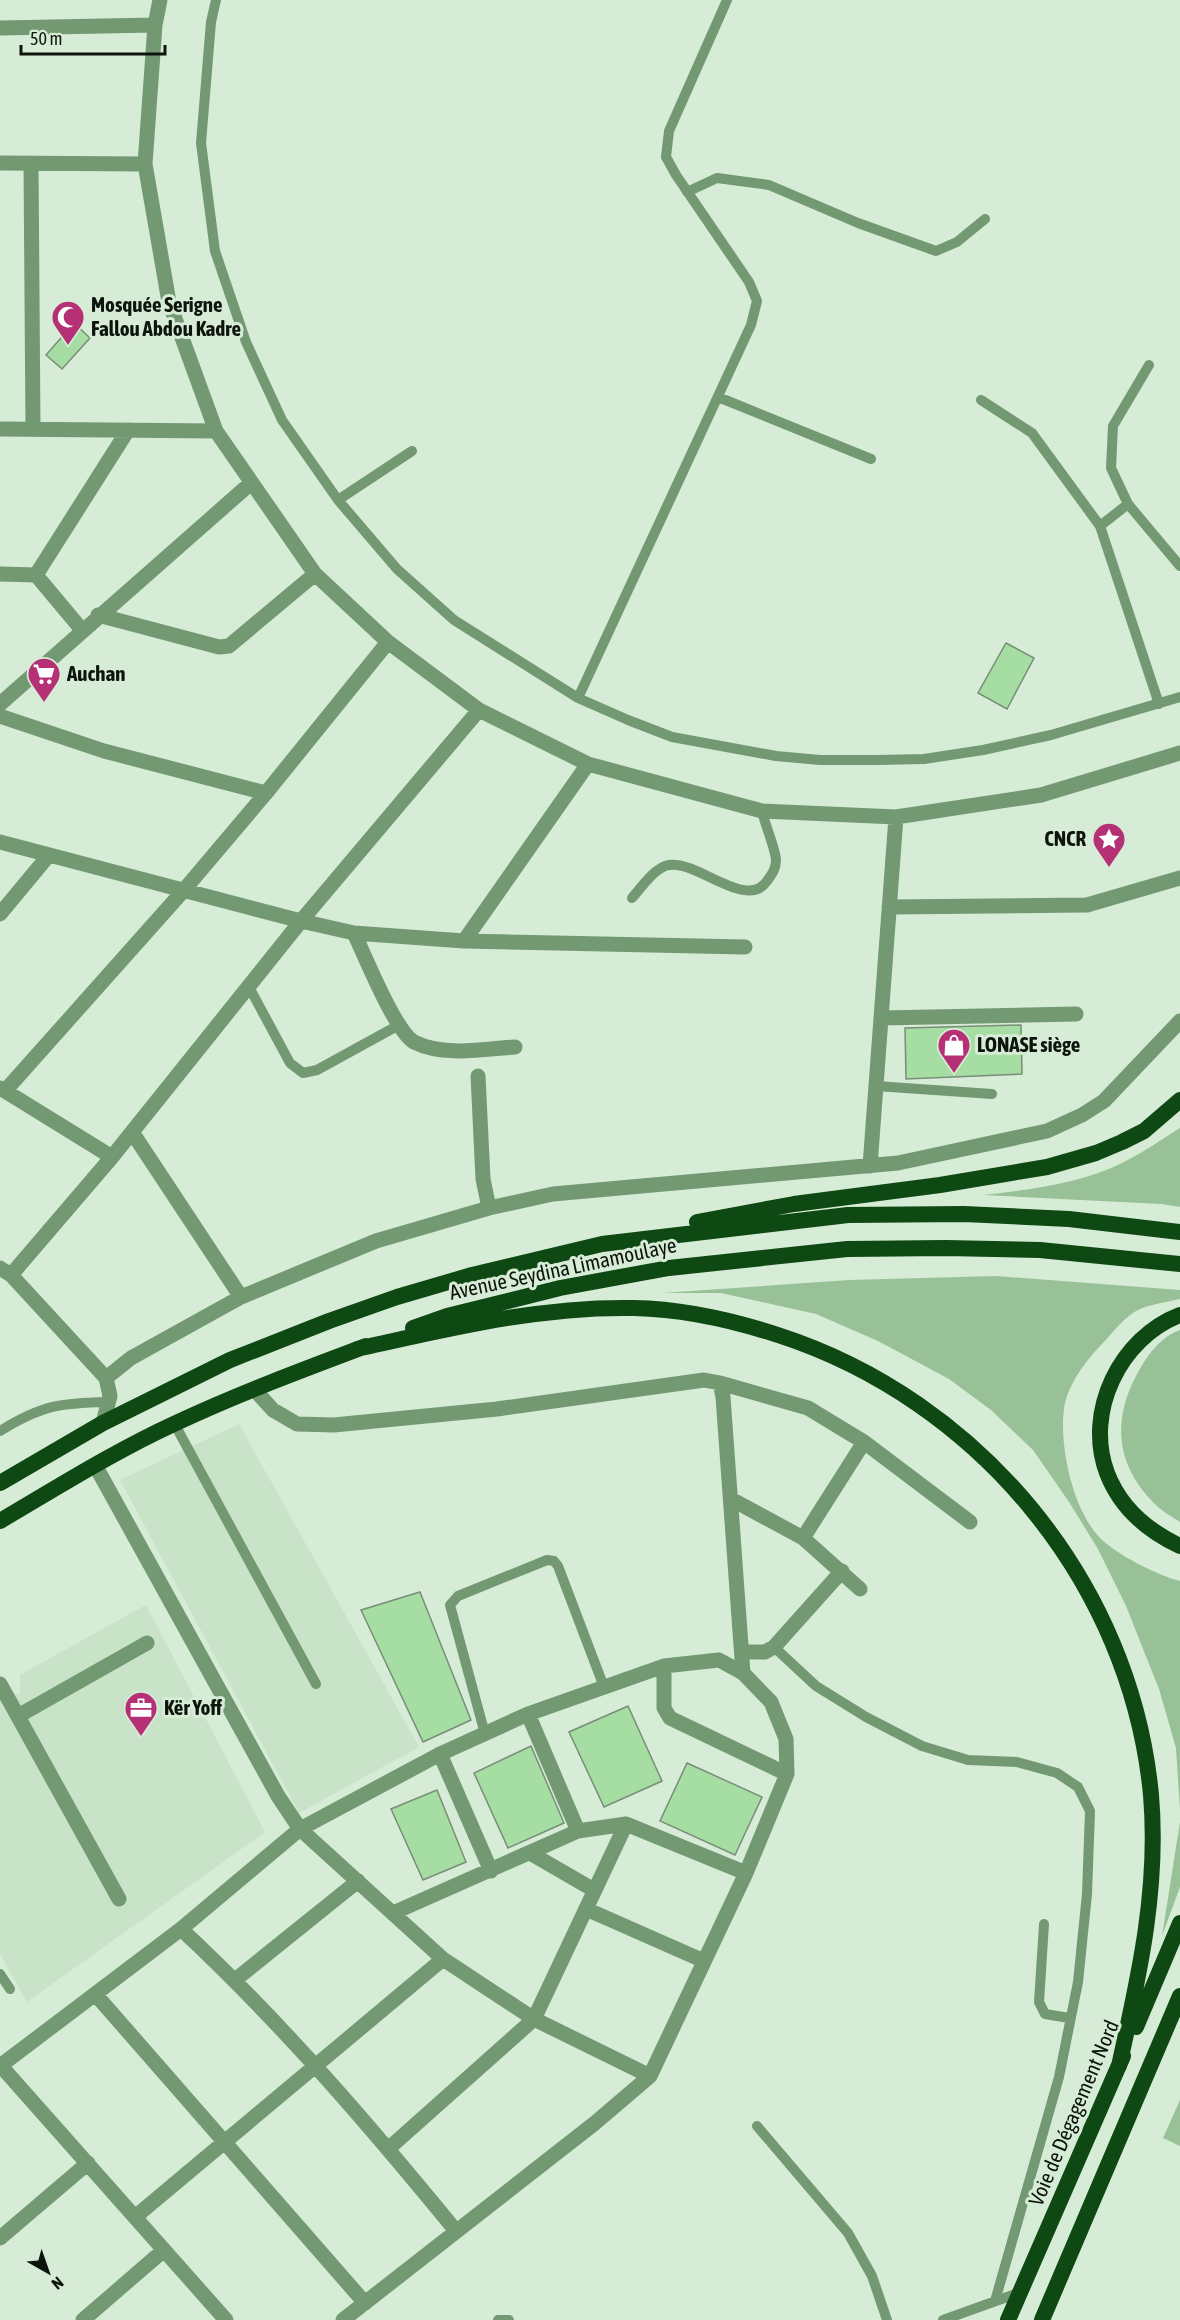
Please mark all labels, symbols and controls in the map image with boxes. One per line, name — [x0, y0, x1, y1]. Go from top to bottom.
scale bar — [21, 18, 165, 56]
text: 50 m — [30, 28, 62, 49]
place label: Mosquée Serigne Fallou Abdou Kadre — [91, 292, 241, 340]
mosque icon: Mosquée Serigne Fallou Abdou Kadre — [50, 299, 86, 346]
supermarket icon: Auchan — [26, 656, 62, 703]
place label: Auchan — [66, 661, 125, 685]
place icon: CNCR — [1091, 821, 1127, 868]
place label: CNCR — [1044, 826, 1086, 850]
shop icon: LONASE siège — [936, 1027, 972, 1074]
place label: LONASE siège — [977, 1032, 1080, 1056]
street label: Avenue Seydina Limamoulaye — [447, 1232, 678, 1304]
office icon: Kër Yoff — [123, 1690, 159, 1737]
place label: Kër Yoff — [164, 1695, 222, 1719]
street label: Voie de Dégagement Nord — [1023, 2016, 1123, 2209]
north arrow — [18, 2242, 78, 2302]
text: N — [48, 2274, 67, 2293]

